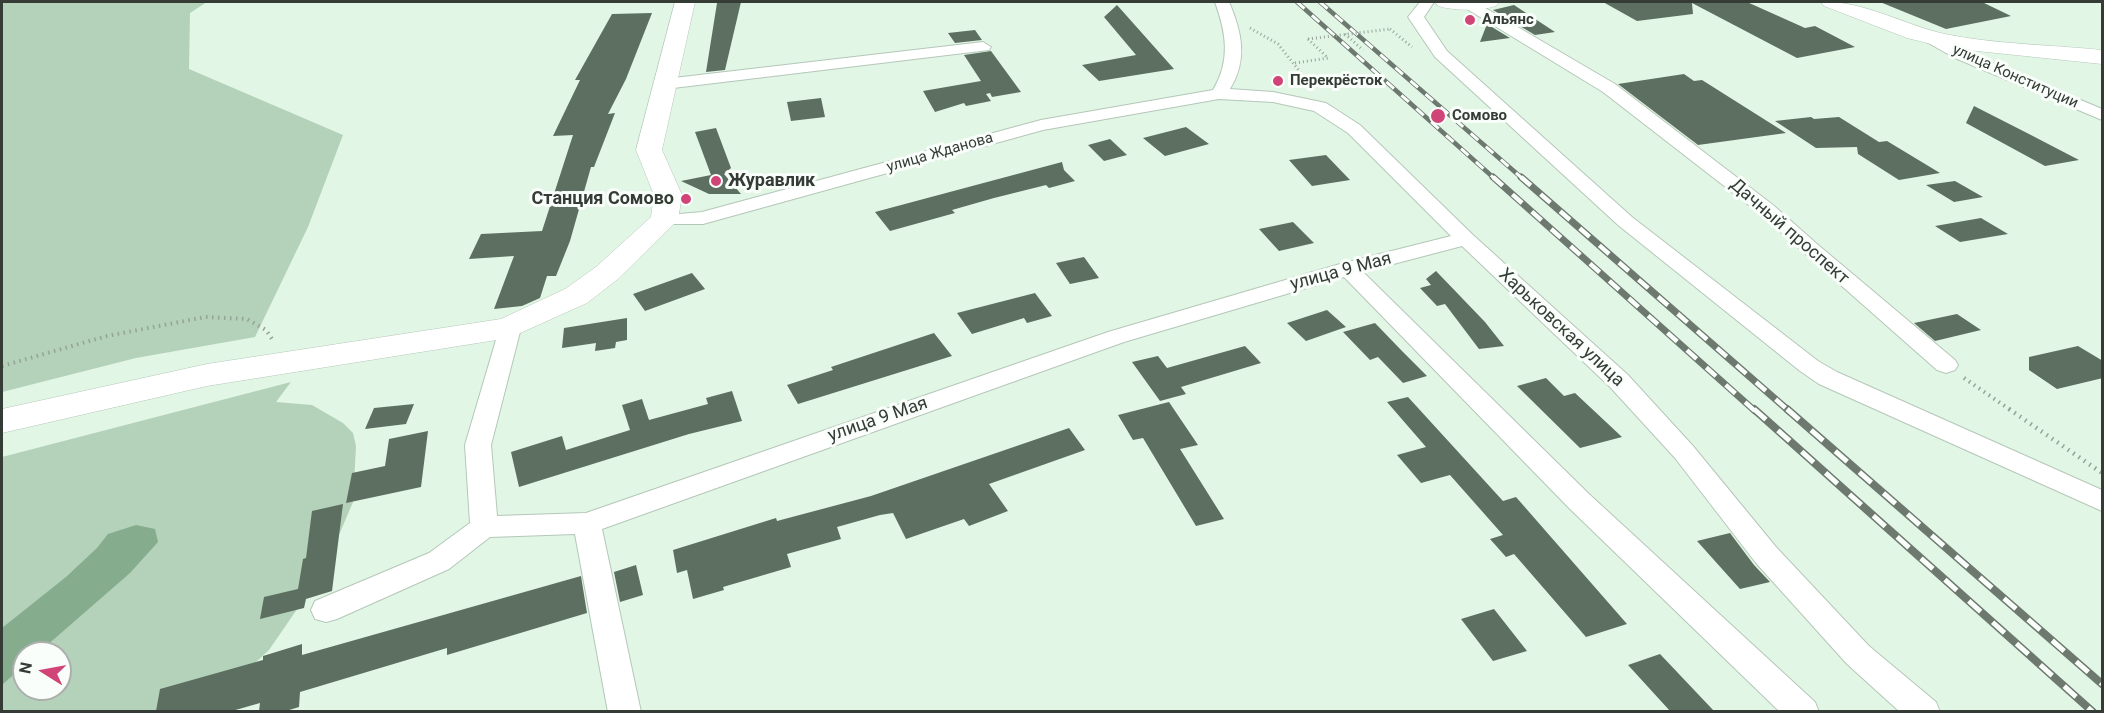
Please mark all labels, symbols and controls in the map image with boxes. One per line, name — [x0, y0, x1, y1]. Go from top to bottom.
place label: Альянс — [1482, 11, 1534, 29]
marker: Альянс — [1463, 13, 1477, 27]
street label: улица Конституции — [1949, 41, 2081, 113]
place label: Перекрёсток — [1290, 72, 1382, 90]
marker: Перекрёсток — [1271, 74, 1285, 88]
marker: Сомово — [1429, 107, 1447, 125]
place label: Сомово — [1452, 107, 1507, 125]
street label: улица Жданова — [885, 129, 995, 177]
place label: Журавлик — [728, 170, 815, 192]
marker: Журавлик — [709, 174, 723, 188]
street label: Дачный проспект — [1725, 174, 1853, 290]
place label: Станция Сомово — [532, 188, 674, 210]
marker: Станция Сомово — [679, 192, 693, 206]
street label: улица 9 Мая — [1288, 248, 1394, 296]
street label: Харьковская улица — [1494, 264, 1628, 392]
street label: улица 9 Мая — [825, 393, 931, 447]
north arrow — [12, 641, 72, 701]
text: N — [15, 661, 36, 675]

